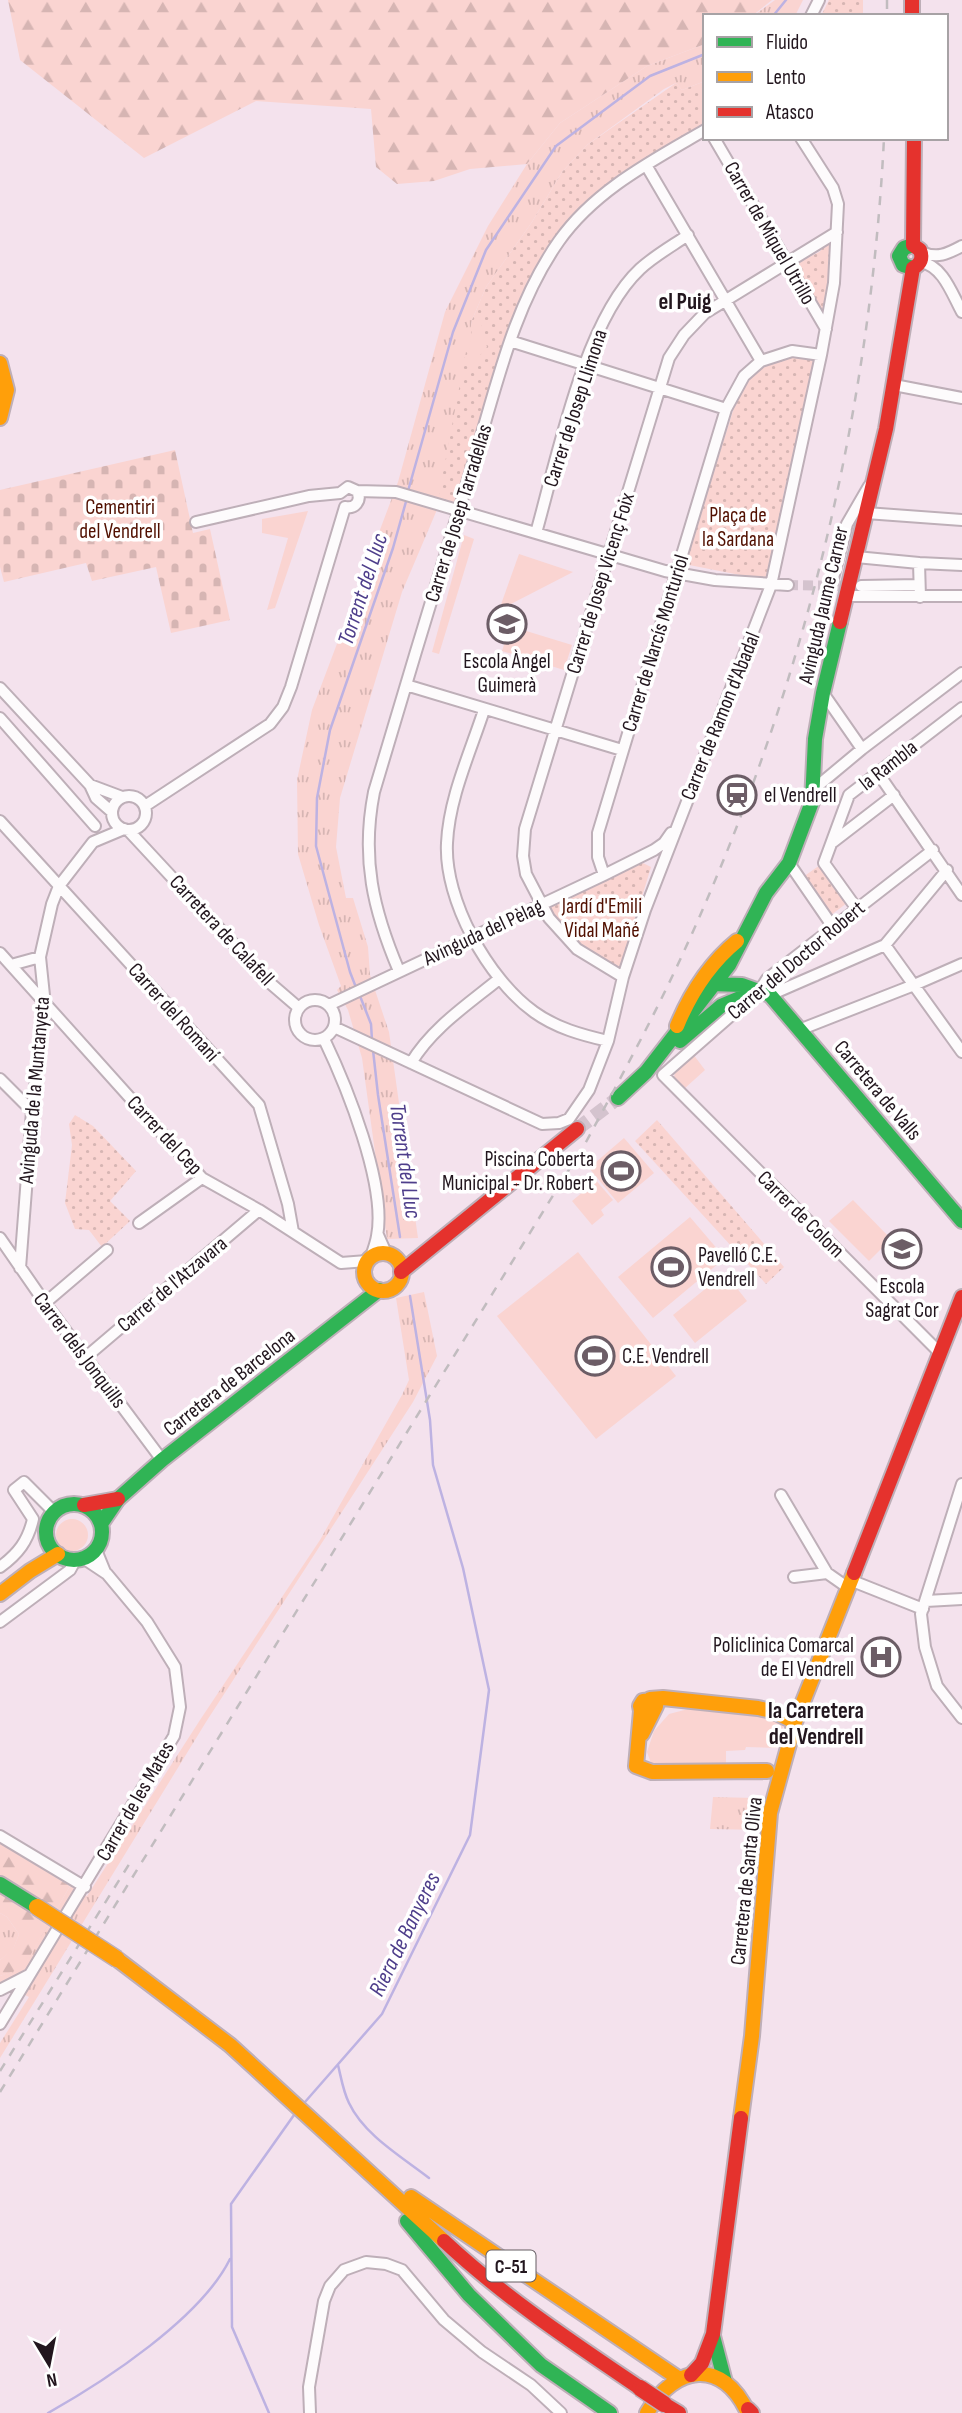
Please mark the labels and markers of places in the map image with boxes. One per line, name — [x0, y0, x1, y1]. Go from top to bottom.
school or university icon: Escola Àngel Guimerà — [486, 603, 528, 645]
place label: Escola Àngel Guimerà — [463, 649, 551, 698]
station icon: el Vendrell — [716, 774, 758, 816]
place label: el Vendrell — [764, 783, 837, 808]
place label: Piscina Coberta Municipal - Dr. Robert — [442, 1147, 594, 1196]
sports icon: Piscina Coberta Municipal - Dr. Robert — [600, 1150, 642, 1192]
school or university icon: Escola Sagrat Cor — [881, 1228, 923, 1270]
place label: Pavelló C.E. Vendrell — [698, 1243, 778, 1292]
sports icon: Pavelló C.E. Vendrell — [650, 1246, 692, 1288]
place label: Escola Sagrat Cor — [865, 1274, 939, 1323]
sports icon: C.E. Vendrell — [574, 1335, 616, 1377]
place label: C.E. Vendrell — [622, 1344, 709, 1369]
place label: Policlinica Comarcal de El Vendrell — [713, 1633, 854, 1682]
hospital icon: Policlinica Comarcal de El Vendrell — [860, 1636, 902, 1678]

